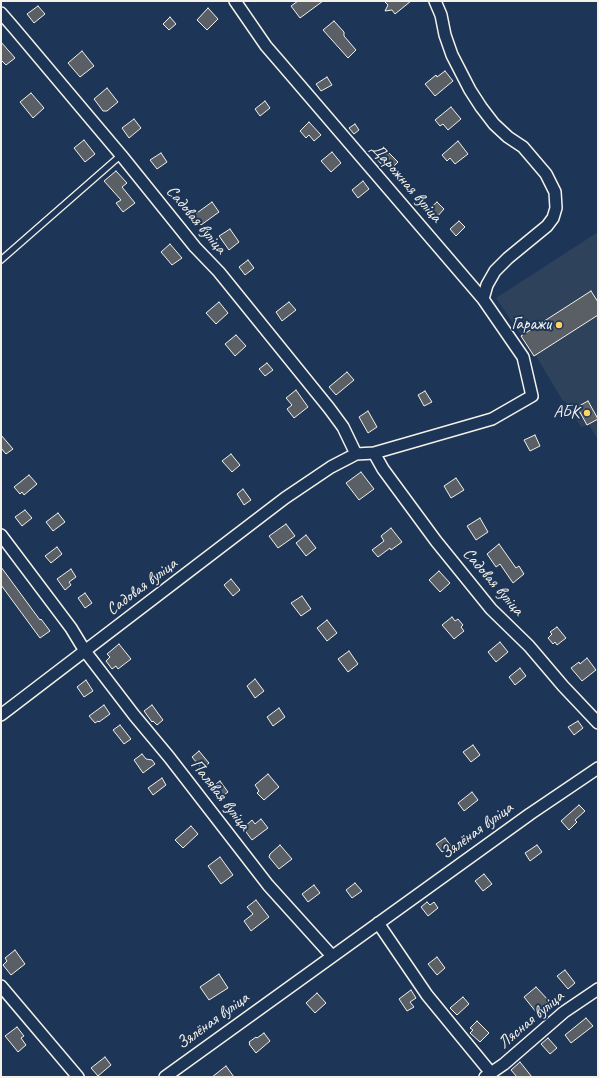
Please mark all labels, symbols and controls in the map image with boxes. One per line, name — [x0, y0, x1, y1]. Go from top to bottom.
street label: Дарожная вуліца — [366, 139, 446, 227]
street label: Садовая вуліца — [161, 182, 231, 258]
place label: Гаражи — [512, 315, 551, 335]
marker: Гаражи — [554, 320, 564, 330]
place label: АБК — [553, 403, 579, 423]
marker: АБК — [582, 408, 592, 418]
street label: Садовая вуліца — [458, 544, 528, 620]
street label: Садовая вуліца — [103, 554, 181, 620]
street label: Палявая вуліца — [186, 755, 254, 835]
street label: Зялёная вуліца — [437, 798, 517, 864]
street label: Лясная вуліца — [494, 987, 568, 1053]
street label: Зялёная вуліца — [173, 988, 253, 1054]

